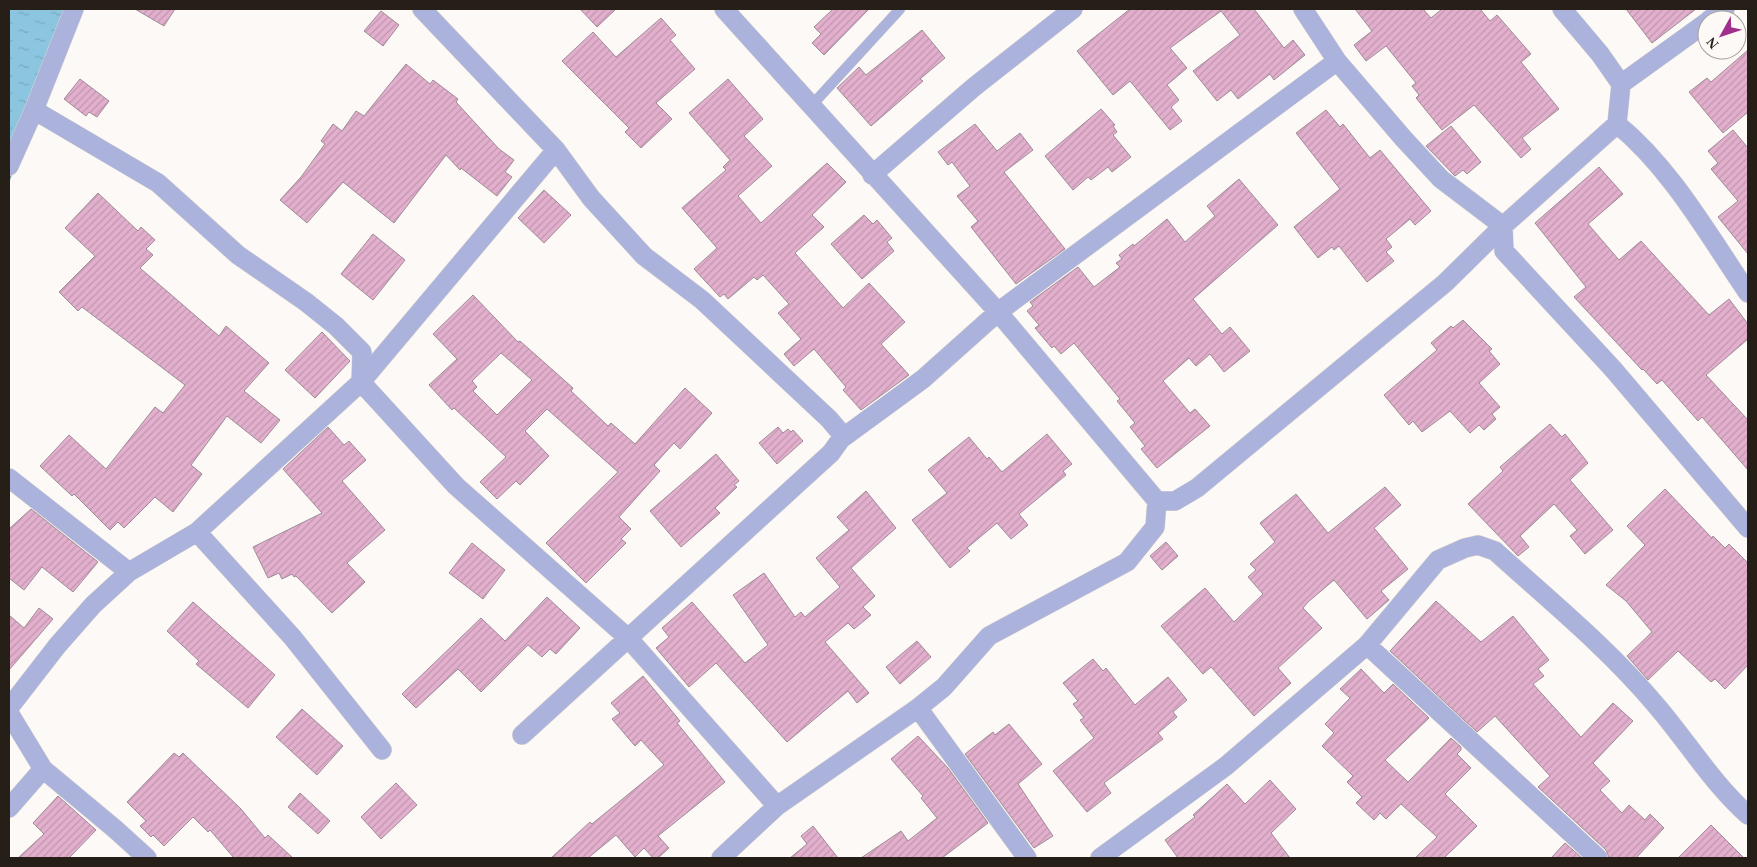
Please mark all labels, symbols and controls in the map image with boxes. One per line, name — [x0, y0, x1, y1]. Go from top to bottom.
north arrow — [1697, 10, 1747, 60]
text: N — [1703, 34, 1721, 52]

